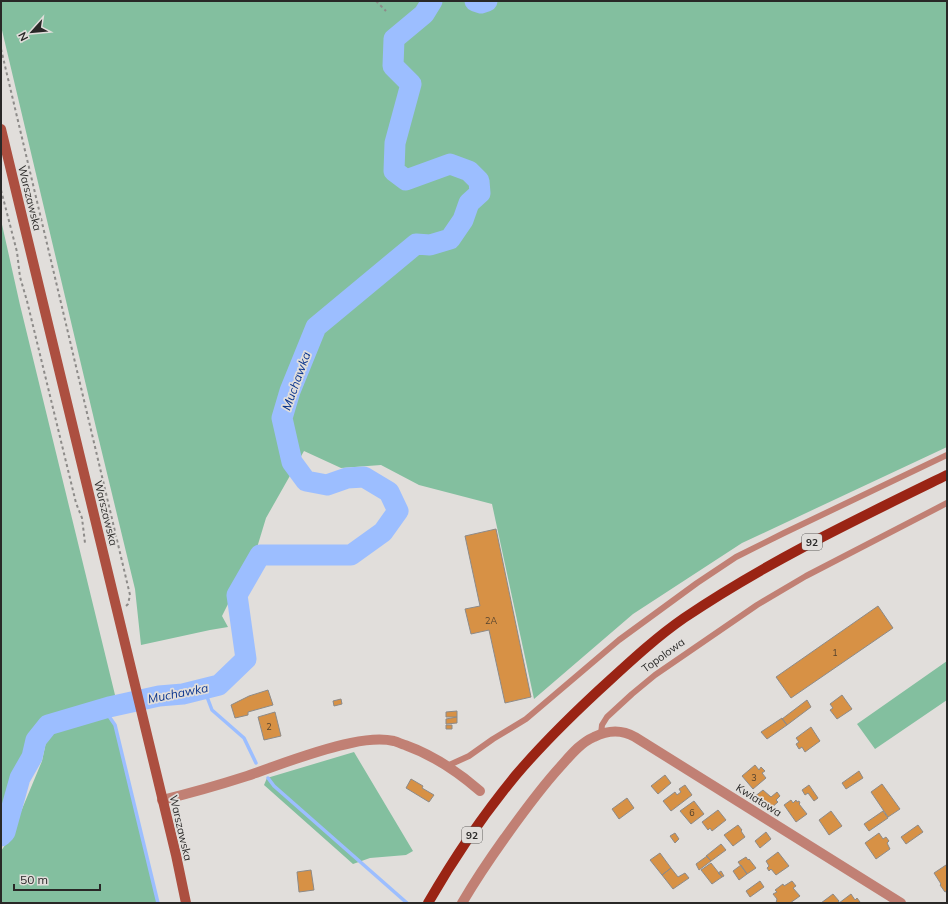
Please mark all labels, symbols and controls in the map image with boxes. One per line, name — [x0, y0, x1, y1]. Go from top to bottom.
north arrow — [12, 12, 52, 52]
text: N — [15, 30, 31, 43]
street label: Warszawska — [15, 164, 45, 232]
water label: Muchawka — [279, 350, 313, 412]
street label: Warszawska — [91, 479, 121, 547]
road number: 92 — [802, 534, 822, 550]
house number: 2A — [485, 615, 497, 626]
street label: Topolowa — [639, 635, 687, 675]
house number: 1 — [832, 647, 838, 658]
water label: Muchawka — [147, 680, 209, 706]
house number: 2 — [266, 721, 272, 732]
house number: 3 — [751, 772, 757, 783]
street label: Kwiatowa — [733, 780, 785, 820]
street label: Warszawska — [167, 794, 195, 862]
house number: 6 — [689, 807, 695, 818]
road number: 92 — [462, 827, 482, 843]
scale bar — [14, 866, 100, 892]
text: 50 m — [20, 872, 48, 887]

